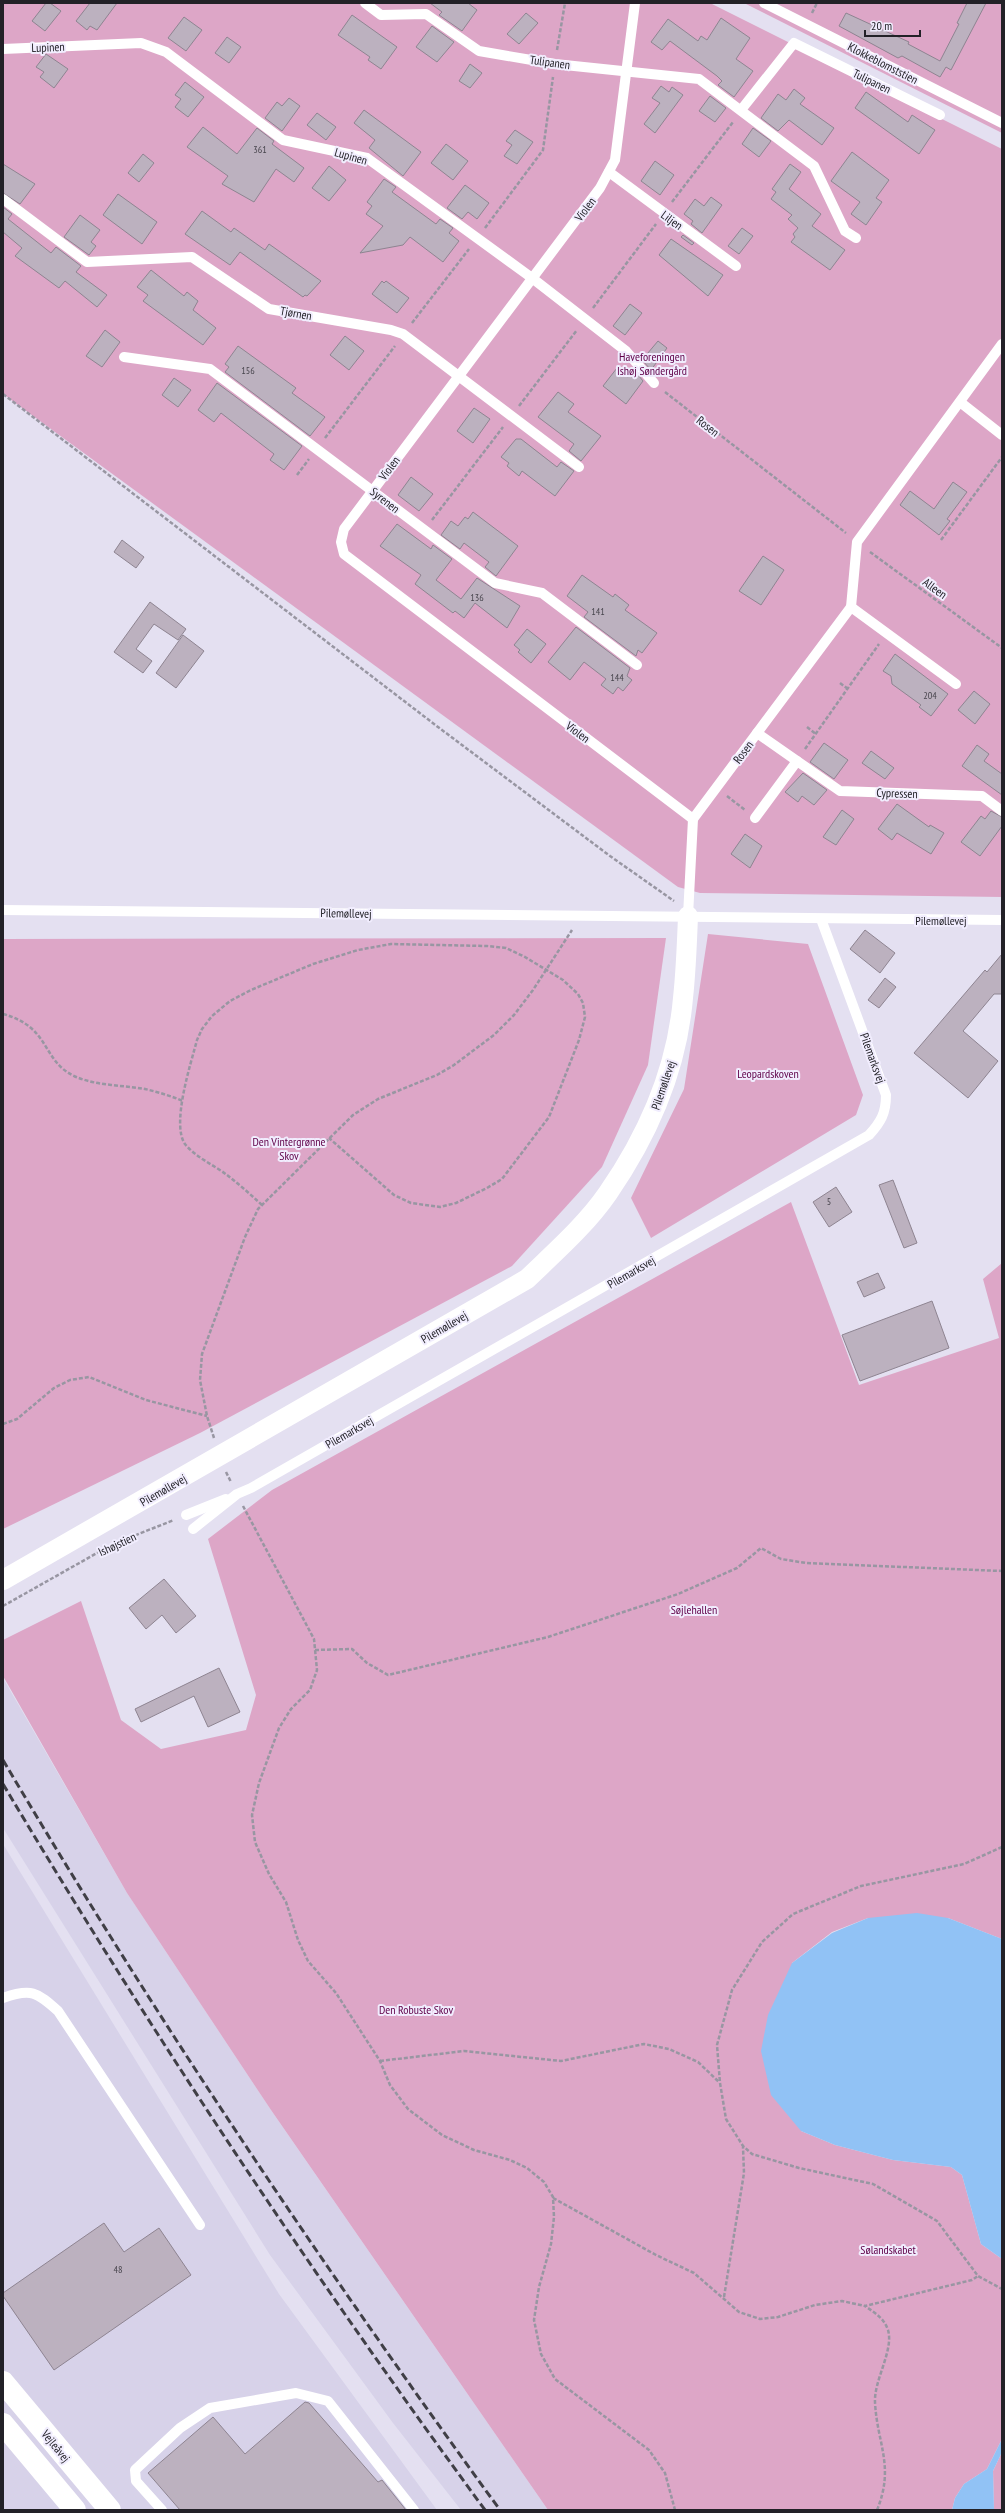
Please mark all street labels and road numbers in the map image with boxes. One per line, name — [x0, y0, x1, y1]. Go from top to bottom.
street label: Lupinen — [31, 39, 65, 55]
street label: Klokkeblomststien — [845, 39, 921, 87]
street label: Tulipanen — [529, 52, 571, 72]
street label: Tulipanen — [851, 65, 893, 97]
street label: Lupinen — [333, 144, 369, 168]
street label: Violen — [570, 194, 599, 225]
street label: Liljen — [658, 207, 686, 233]
street label: Tjørnen — [279, 303, 313, 323]
street label: Rosen — [694, 412, 722, 440]
street label: Violen — [374, 453, 403, 484]
street label: Syrenen — [367, 484, 403, 516]
street label: Alleen — [920, 574, 950, 602]
street label: Violen — [562, 717, 593, 746]
street label: Rosen — [730, 738, 756, 766]
street label: Cypressen — [876, 785, 918, 801]
street label: Pilemøllevej — [320, 905, 372, 921]
street label: Pilemøllevej — [915, 913, 967, 928]
street label: Pilemarksvej — [857, 1031, 889, 1085]
street label: Pilemøllevej — [648, 1058, 678, 1112]
street label: Pilemarksvej — [604, 1252, 658, 1292]
street label: Pilemøllevej — [418, 1308, 470, 1346]
street label: Pilemarksvej — [322, 1412, 376, 1452]
street label: Pilemøllevej — [137, 1471, 189, 1509]
street label: Ishøjstien — [96, 1529, 138, 1559]
street label: Vejleåvej — [38, 2426, 74, 2465]

